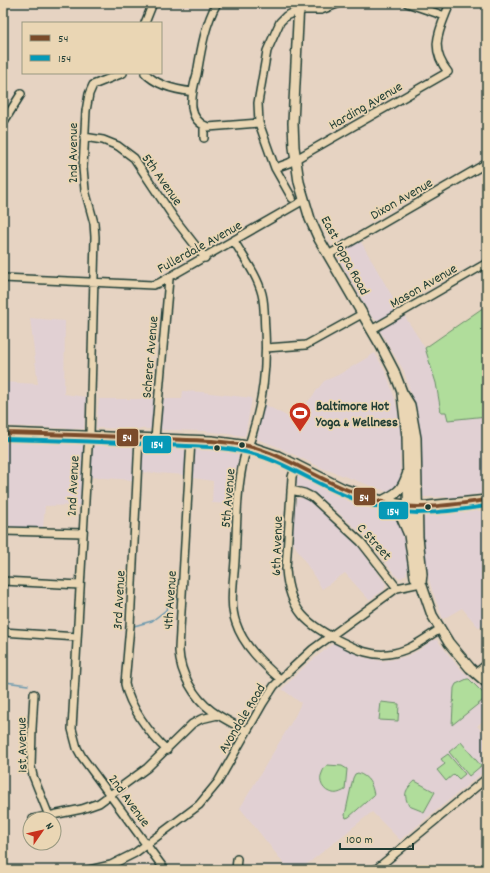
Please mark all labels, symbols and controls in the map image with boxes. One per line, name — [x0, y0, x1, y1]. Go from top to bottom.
legend — [22, 22, 162, 74]
text: 54 — [58, 31, 69, 48]
text: 154 — [58, 51, 71, 68]
street label: Harding Avenue — [325, 78, 407, 136]
street label: 2nd Avenue — [64, 123, 84, 183]
street label: 5th Avenue — [136, 150, 187, 210]
street label: Dixon Avenue — [367, 174, 437, 226]
street label: East Joppa Road — [315, 213, 374, 299]
street label: Fullerdale Avenue — [154, 216, 246, 279]
street label: Mason Avenue — [387, 259, 461, 314]
street label: Scherer Avenue — [137, 315, 165, 399]
place label: Baltimore Hot Yoga & Wellness — [315, 397, 398, 433]
sports icon: Baltimore Hot Yoga & Wellness — [287, 400, 313, 433]
line badge: 54 — [116, 428, 139, 447]
text: 54 — [122, 431, 132, 447]
line badge: 154 — [142, 435, 172, 454]
text: 154 — [151, 438, 163, 454]
unlabelled marker — [237, 440, 247, 450]
unlabelled marker — [212, 443, 222, 453]
street label: 2nd Avenue — [62, 455, 86, 517]
street label: 5th Avenue — [216, 468, 242, 529]
line badge: 54 — [353, 487, 376, 506]
text: 54 — [359, 491, 369, 507]
line badge: 154 — [378, 501, 409, 520]
unlabelled marker — [423, 502, 433, 512]
text: 154 — [387, 505, 399, 521]
street label: 6th Avenue — [267, 516, 289, 576]
street label: C Street — [351, 519, 396, 565]
street label: 3rd Avenue — [108, 570, 132, 630]
street label: 4th Avenue — [159, 570, 183, 630]
street label: Avondale Road — [214, 680, 271, 758]
street label: 1st Avenue — [13, 717, 33, 773]
street label: 2nd Avenue — [102, 771, 154, 832]
north arrow — [22, 811, 62, 851]
text: N — [40, 820, 57, 834]
scale bar — [340, 825, 413, 851]
text: 100 m — [346, 832, 373, 849]

